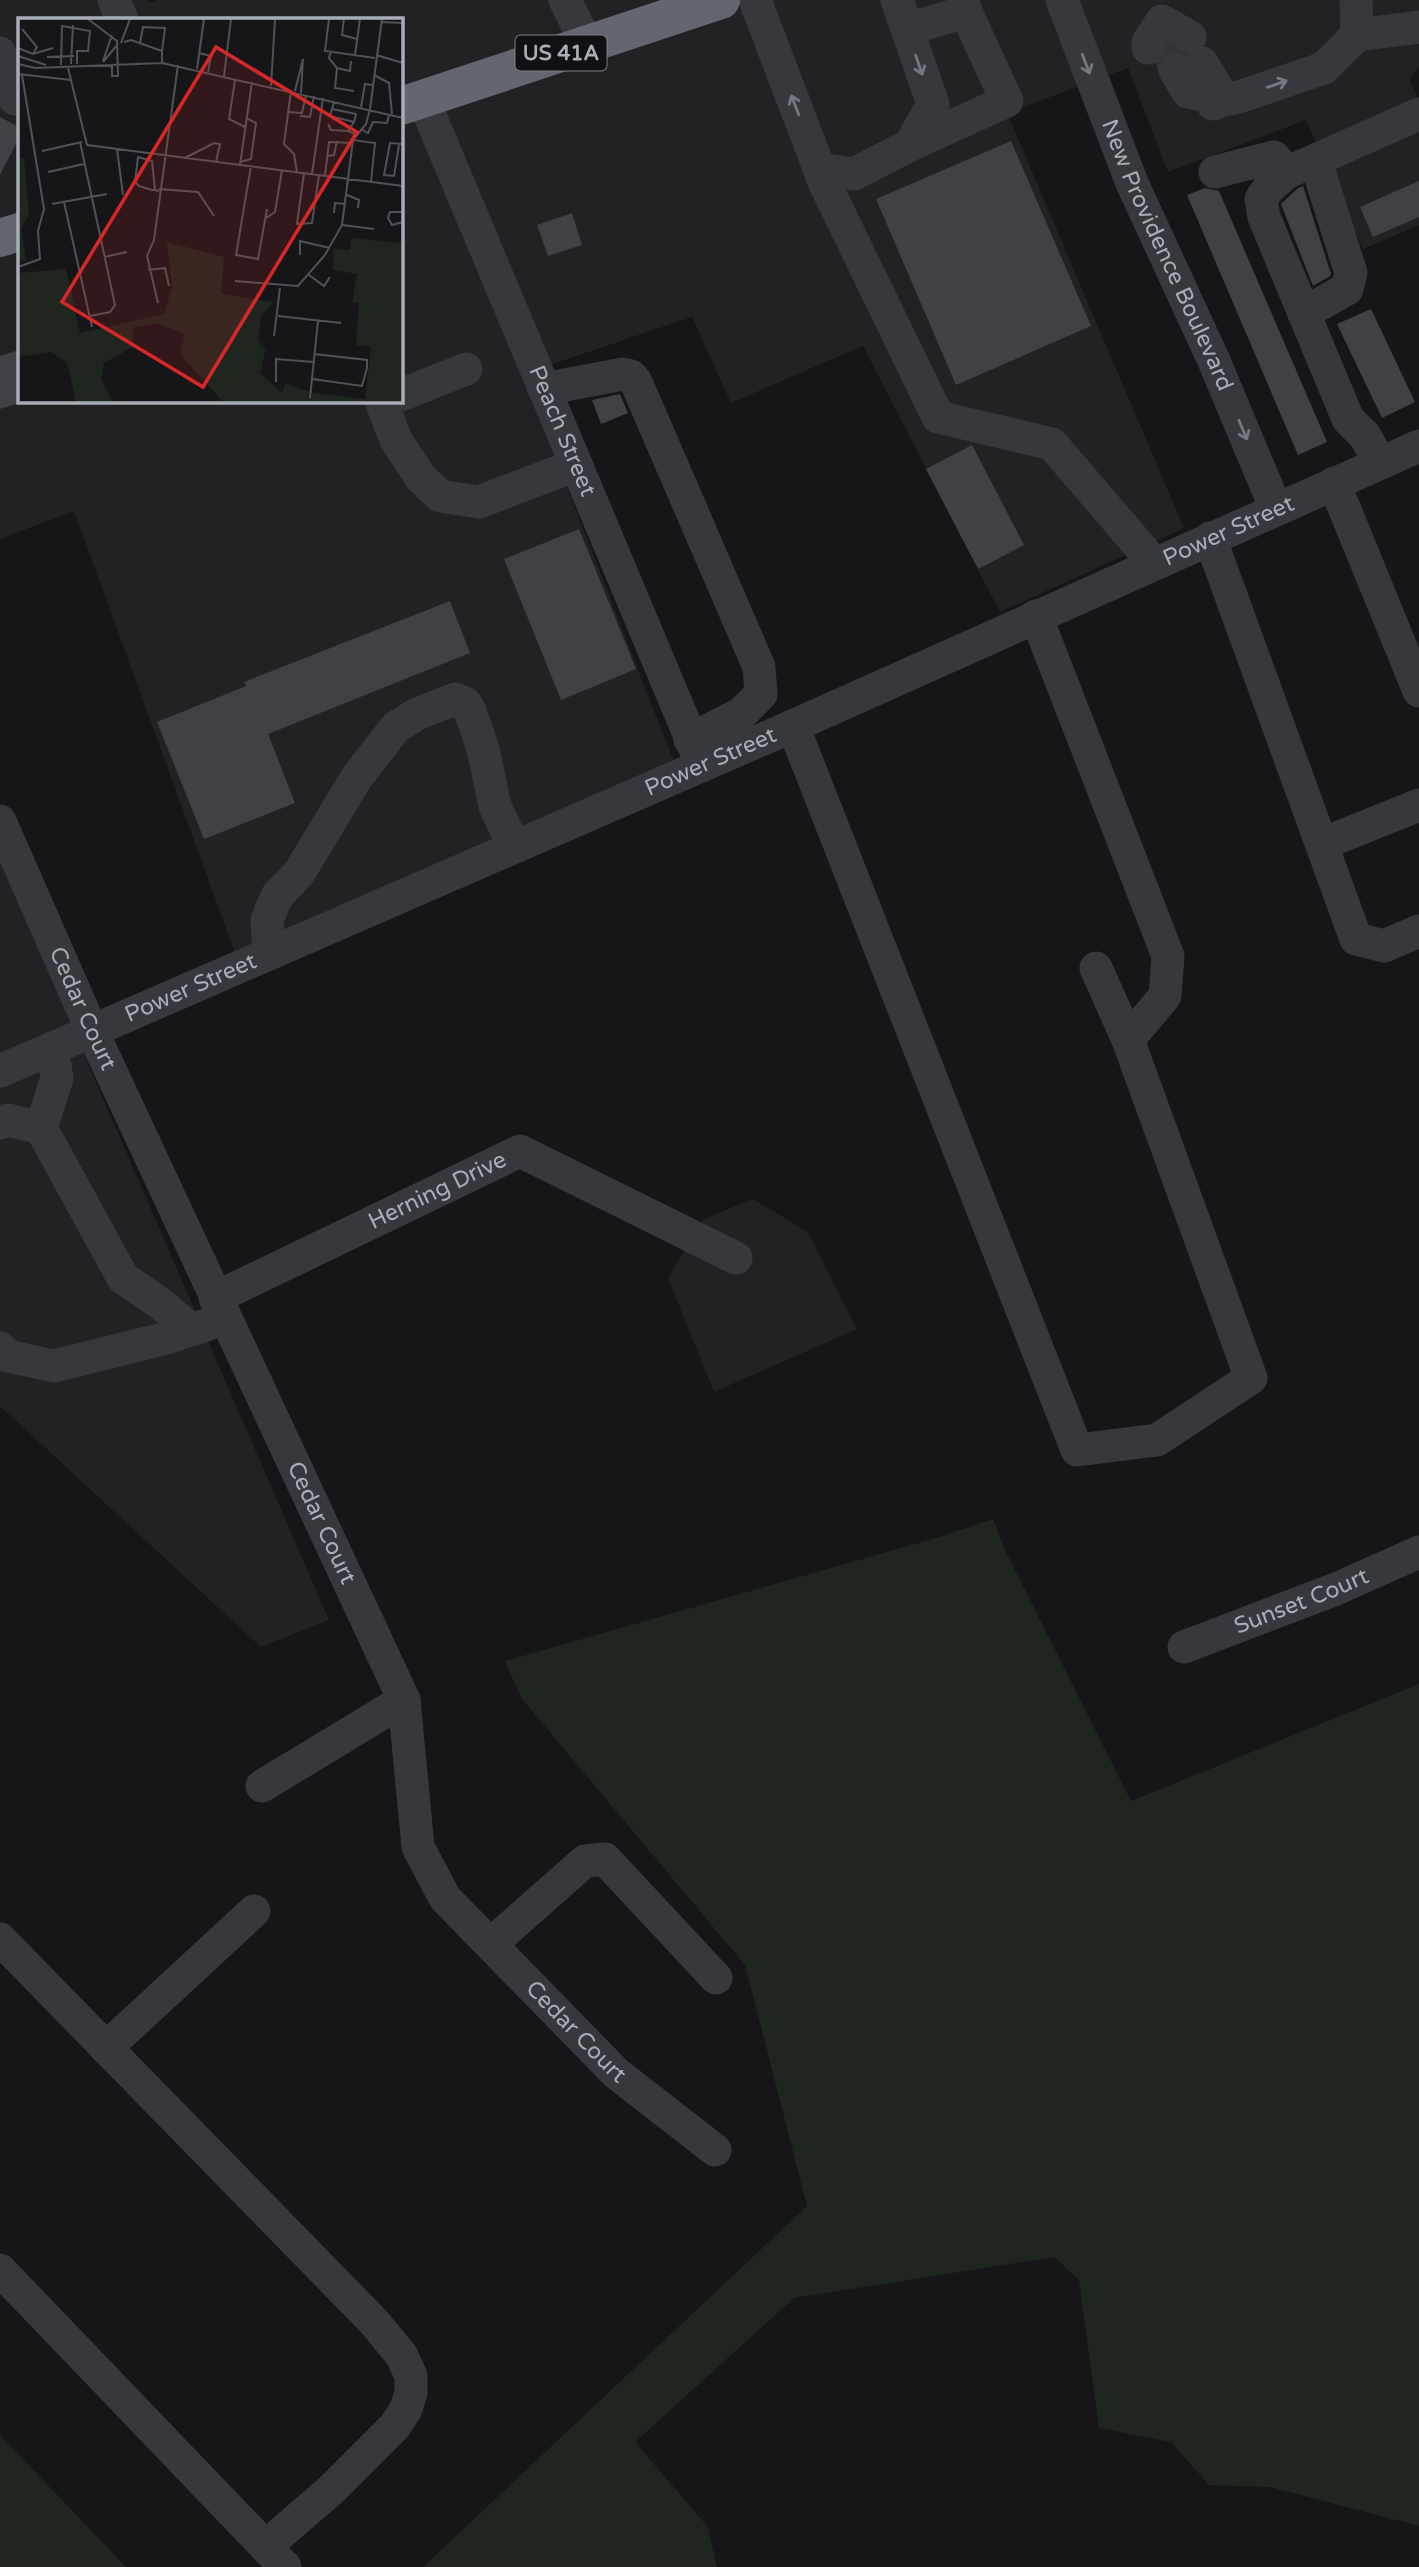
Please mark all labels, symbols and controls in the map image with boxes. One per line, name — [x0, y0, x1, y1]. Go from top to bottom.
inset map — [18, 18, 402, 402]
road number: US 41A — [516, 36, 606, 70]
one-way arrow — [1081, 52, 1094, 74]
one-way arrow — [914, 53, 926, 75]
one-way arrow — [1265, 77, 1287, 89]
one-way arrow — [787, 95, 800, 117]
street label: New Providence Boulevard — [1095, 115, 1239, 395]
street label: Peach Street — [522, 361, 602, 501]
one-way arrow — [1237, 419, 1250, 441]
street label: Power Street — [1159, 490, 1299, 573]
street label: Power Street — [641, 721, 781, 803]
street label: Cedar Court — [43, 943, 122, 1075]
street label: Power Street — [121, 947, 261, 1029]
street label: Herning Drive — [364, 1146, 511, 1236]
street label: Cedar Court — [281, 1457, 362, 1589]
street label: Sunset Court — [1230, 1562, 1373, 1640]
street label: Cedar Court — [520, 1975, 632, 2089]

